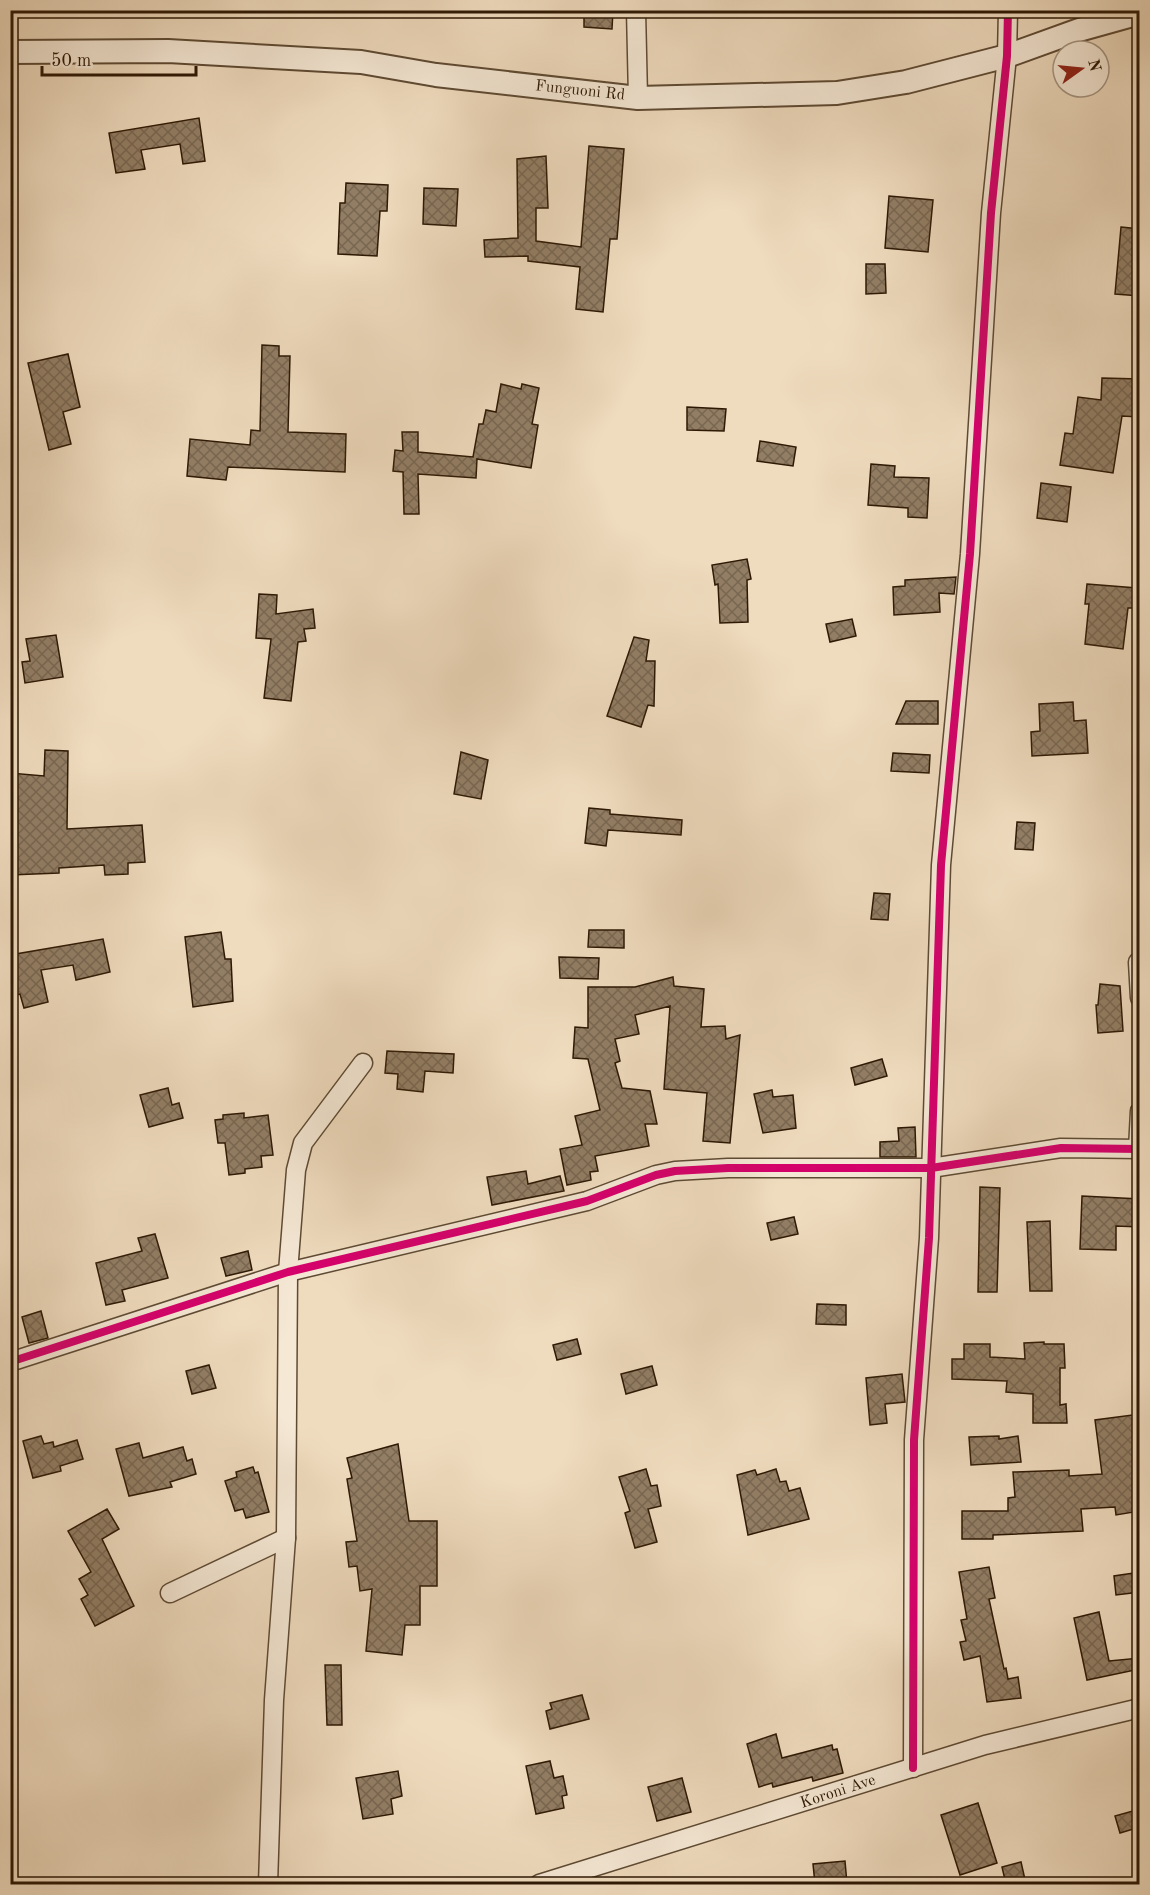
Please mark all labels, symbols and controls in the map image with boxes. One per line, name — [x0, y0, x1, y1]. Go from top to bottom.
scale bar — [42, 39, 196, 77]
north arrow — [1051, 39, 1111, 99]
text: 50 m — [51, 52, 91, 70]
text: N — [1084, 58, 1103, 74]
street label: Funguoni Rd — [534, 78, 626, 104]
street label: Koroni Ave — [798, 1772, 878, 1812]

